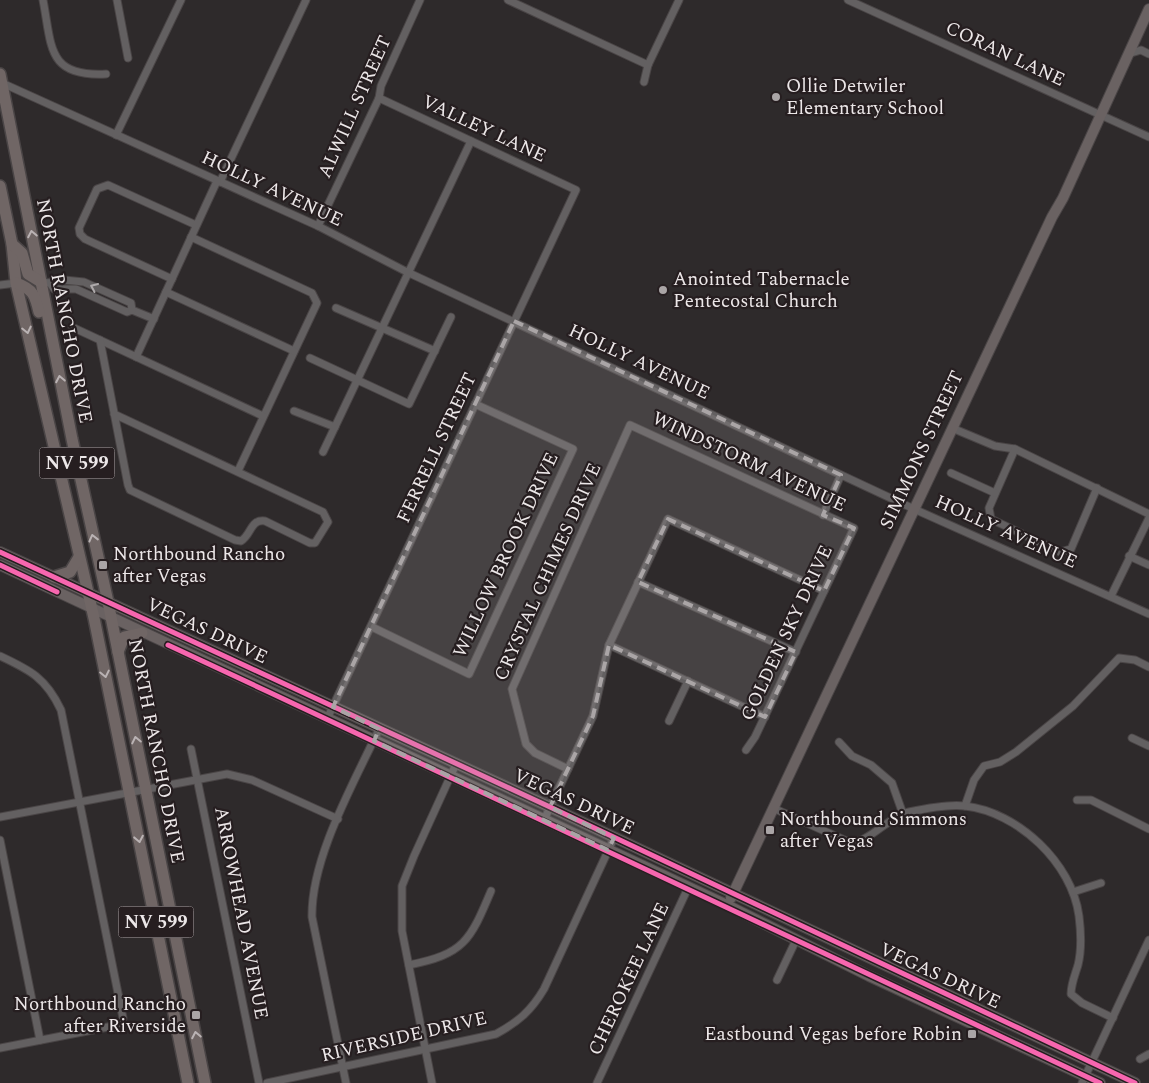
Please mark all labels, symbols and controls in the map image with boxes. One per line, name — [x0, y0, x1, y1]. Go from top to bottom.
street label: CORAN LANE — [940, 14, 1070, 94]
street label: ALWILL STREET — [311, 31, 399, 183]
place label: Ollie Detwiler Elementary School — [786, 72, 944, 123]
street label: VALLEY LANE — [417, 87, 551, 171]
marker: Ollie Detwiler Elementary School — [770, 91, 782, 103]
street label: HOLLY AVENUE — [196, 143, 348, 235]
street label: NORTH RANCHO DRIVE — [28, 196, 100, 426]
one-way arrow — [27, 230, 37, 238]
place label: Anointed Tabernacle Pentecostal Church — [673, 265, 850, 316]
one-way arrow — [90, 282, 99, 293]
marker: Anointed Tabernacle Pentecostal Church — [657, 284, 669, 296]
street label: HOLLY AVENUE — [563, 316, 715, 408]
one-way arrow — [21, 326, 32, 335]
street label: SIMMONS STREET — [872, 366, 972, 534]
street label: FERRELL STREET — [389, 368, 485, 528]
one-way arrow — [55, 374, 65, 383]
street label: WINDSTORM AVENUE — [647, 404, 851, 520]
road number: NV 599 — [40, 448, 114, 478]
street label: WILLOW BROOK DRIVE — [446, 448, 566, 662]
street label: CRYSTAL CHIMES DRIVE — [487, 458, 609, 686]
street label: HOLLY AVENUE — [930, 488, 1082, 576]
one-way arrow — [88, 533, 99, 542]
place label: Northbound Rancho after Vegas — [113, 540, 285, 591]
street label: GOLDEN SKY DRIVE — [733, 540, 841, 726]
marker: Northbound Rancho after Vegas — [97, 559, 109, 571]
street label: VEGAS DRIVE — [142, 590, 272, 672]
street label: NORTH RANCHO DRIVE — [120, 636, 192, 866]
one-way arrow — [100, 670, 110, 678]
one-way arrow — [131, 736, 142, 745]
street label: VEGAS DRIVE — [509, 761, 639, 843]
street label: ARROWHEAD AVENUE — [206, 804, 276, 1022]
place label: Northbound Simmons after Vegas — [780, 805, 967, 856]
marker: Northbound Simmons after Vegas — [764, 824, 776, 836]
one-way arrow — [133, 835, 144, 843]
street label: CHEROKEE LANE — [581, 898, 677, 1060]
road number: NV 599 — [118, 906, 194, 938]
street label: VEGAS DRIVE — [875, 935, 1005, 1017]
place label: Northbound Rancho after Riverside — [14, 990, 186, 1041]
street label: RIVERSIDE DRIVE — [318, 1004, 490, 1070]
marker: Northbound Rancho after Riverside — [190, 1009, 202, 1021]
place label: Eastbound Vegas before Robin — [704, 1020, 962, 1049]
marker: Eastbound Vegas before Robin — [966, 1028, 978, 1040]
one-way arrow — [191, 1031, 201, 1040]

